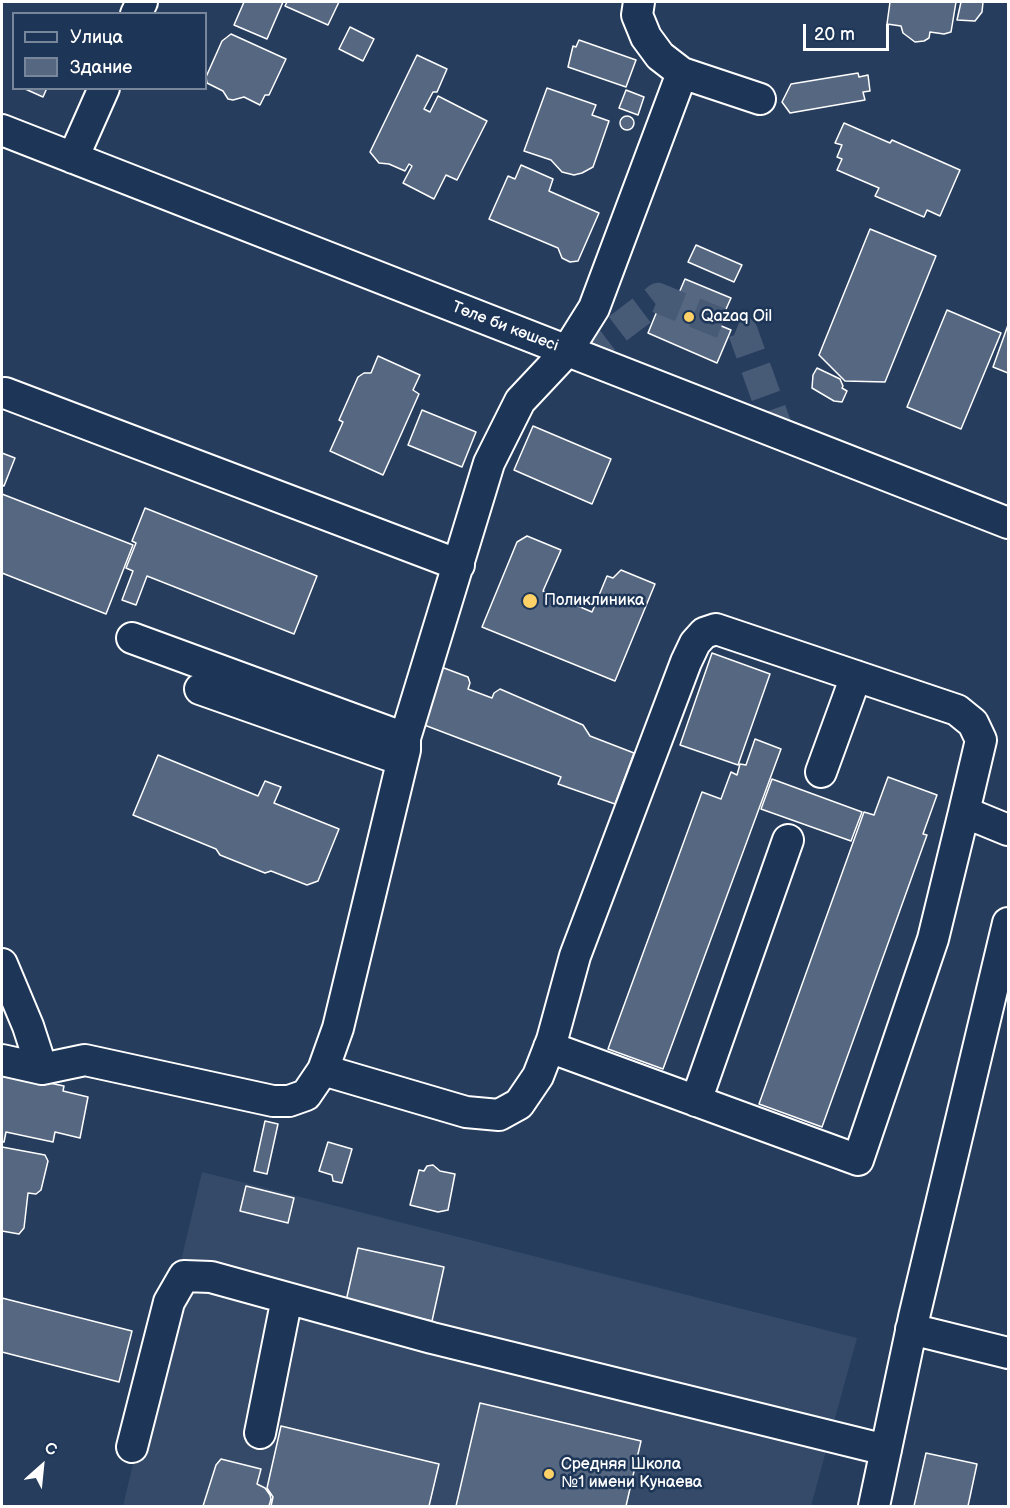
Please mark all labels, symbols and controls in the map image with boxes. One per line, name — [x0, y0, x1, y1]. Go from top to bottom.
legend — [12, 12, 207, 90]
scale bar — [806, 12, 892, 50]
text: 20 m — [814, 24, 855, 45]
text: Улица — [70, 27, 123, 48]
text: Здание — [70, 57, 132, 78]
street label: Төле би көшесі — [449, 298, 561, 356]
place label: Qazaq Oil — [701, 307, 772, 327]
marker: Qazaq Oil — [682, 310, 696, 324]
place label: Поликлиника — [544, 591, 644, 611]
marker: Поликлиника — [521, 592, 539, 610]
north arrow — [12, 1436, 72, 1496]
text: С — [41, 1439, 60, 1461]
place label: Средняя Школа №1 имени Кунаева — [561, 1455, 702, 1493]
marker: Средняя Школа №1 имени Кунаева — [542, 1467, 556, 1481]

